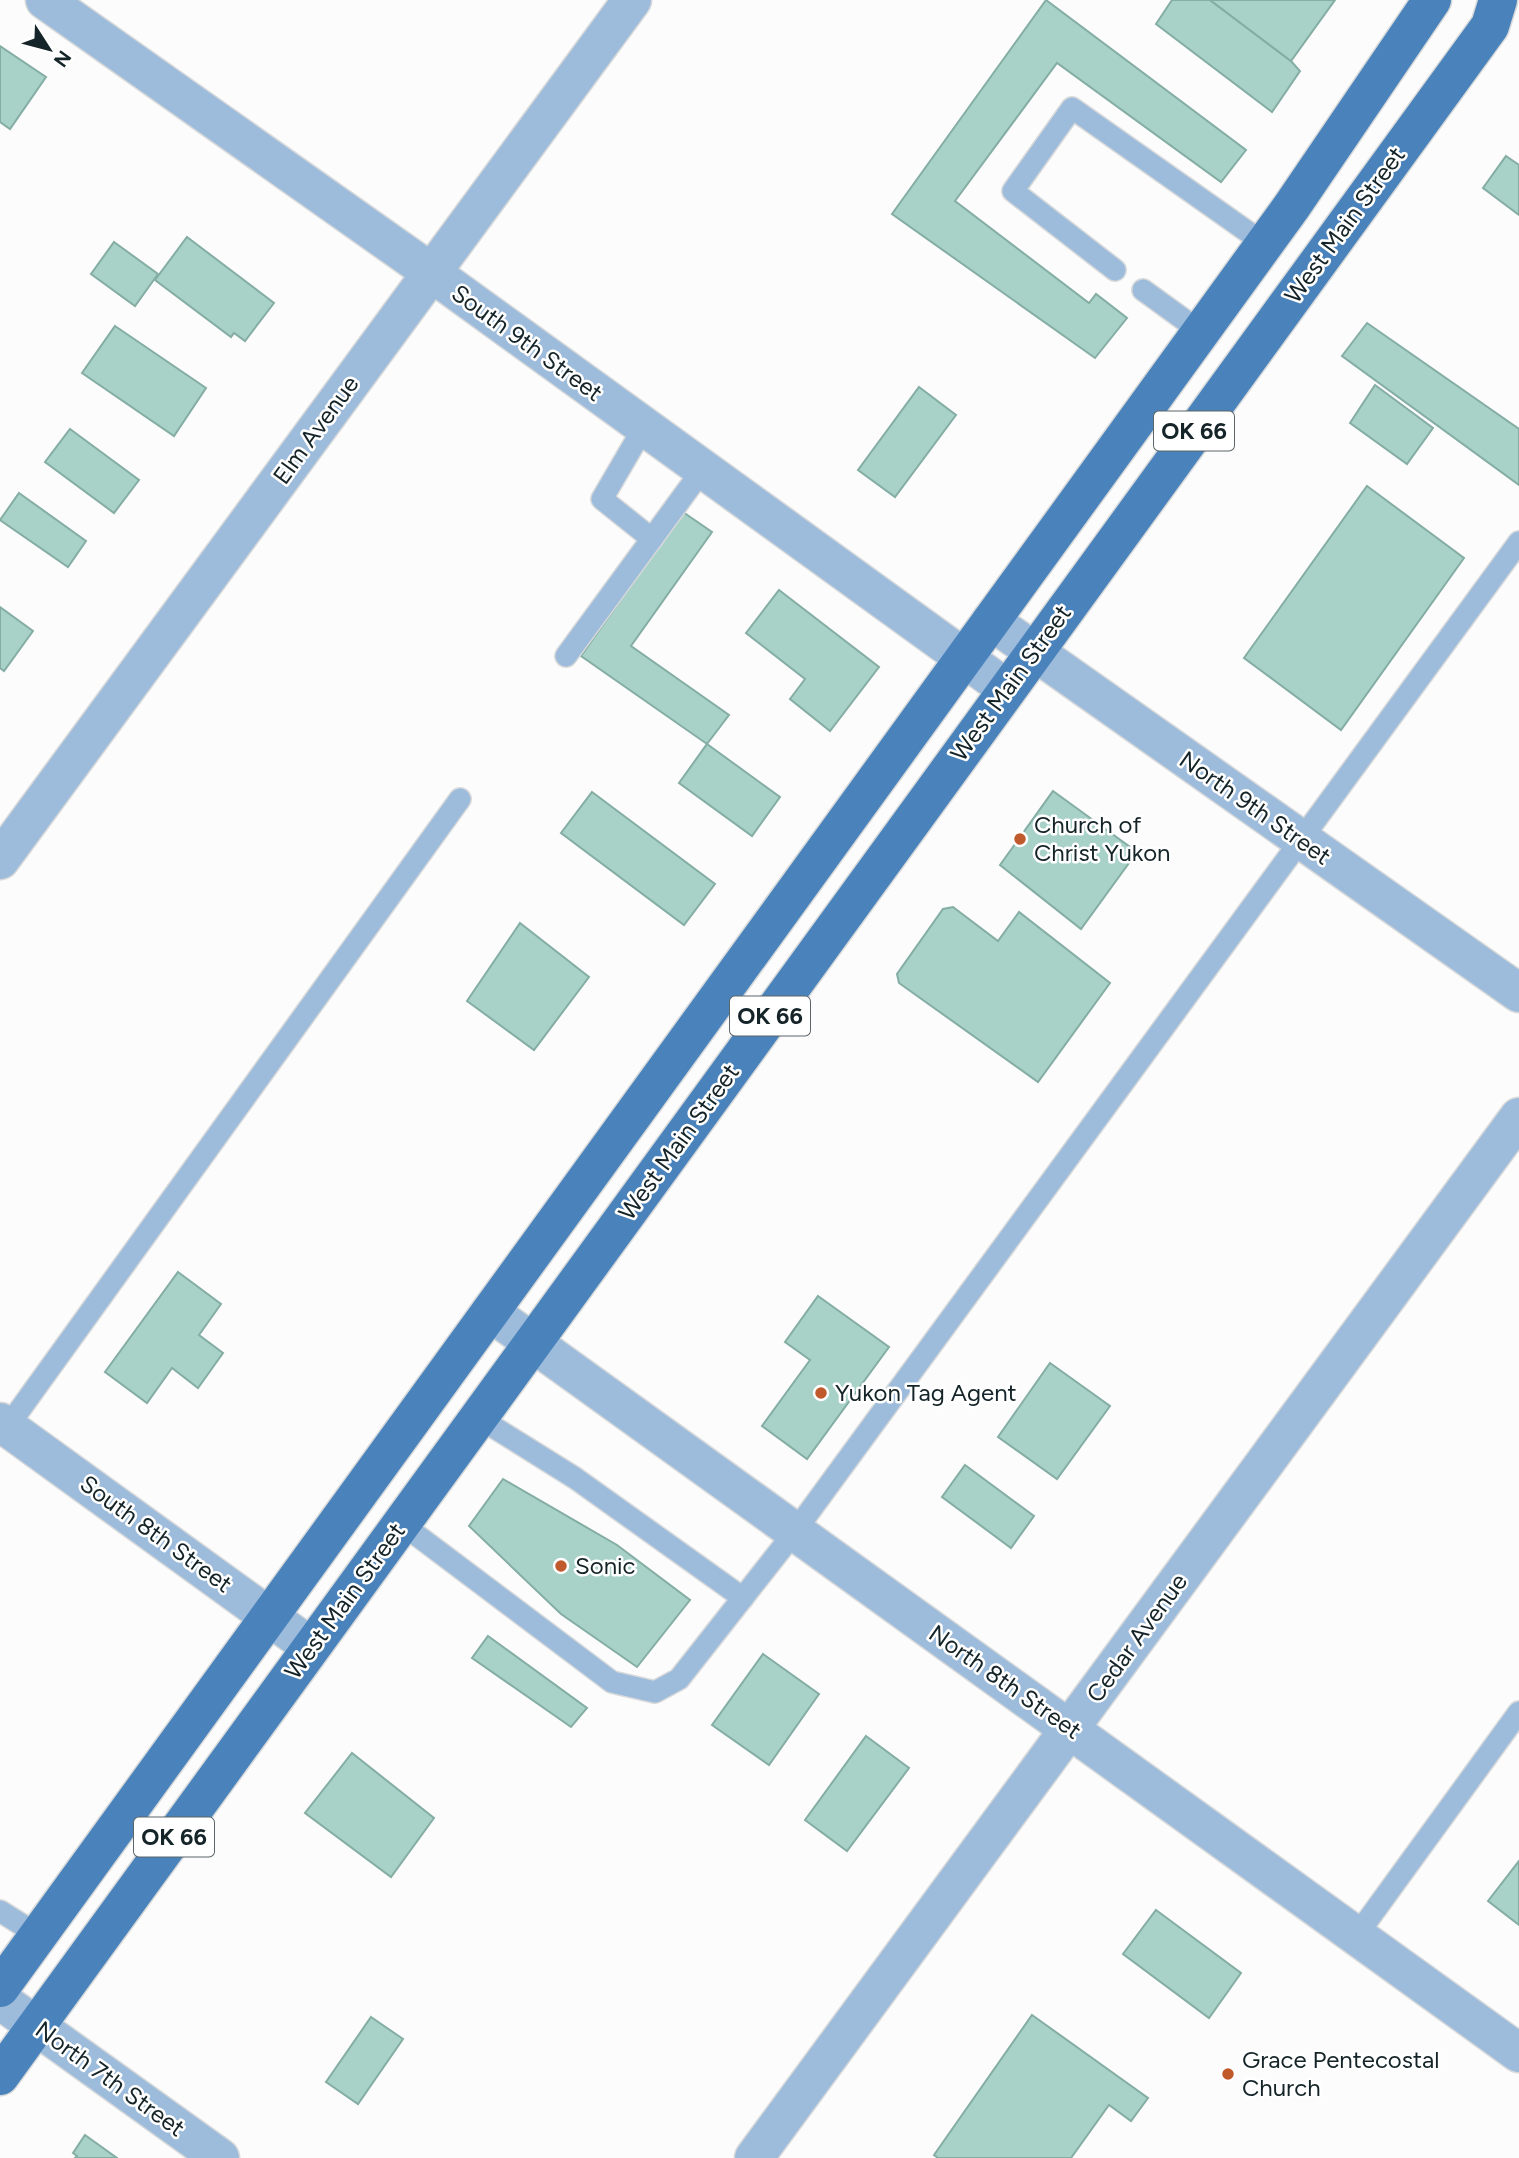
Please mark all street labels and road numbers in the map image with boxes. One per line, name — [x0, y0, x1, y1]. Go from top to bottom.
street label: West Main Street — [1278, 141, 1411, 308]
street label: South 9th Street — [446, 278, 608, 407]
street label: Elm Avenue — [267, 370, 365, 490]
road number: OK 66 — [1154, 412, 1234, 450]
street label: West Main Street — [944, 599, 1077, 766]
street label: North 9th Street — [1174, 745, 1337, 871]
road number: OK 66 — [730, 996, 810, 1036]
street label: West Main Street — [612, 1058, 745, 1225]
street label: South 8th Street — [75, 1469, 238, 1598]
street label: West Main Street — [278, 1517, 411, 1684]
street label: Cedar Avenue — [1080, 1568, 1193, 1708]
street label: North 8th Street — [924, 1618, 1087, 1745]
road number: OK 66 — [134, 1818, 214, 1856]
street label: North 7th Street — [30, 2015, 191, 2142]

